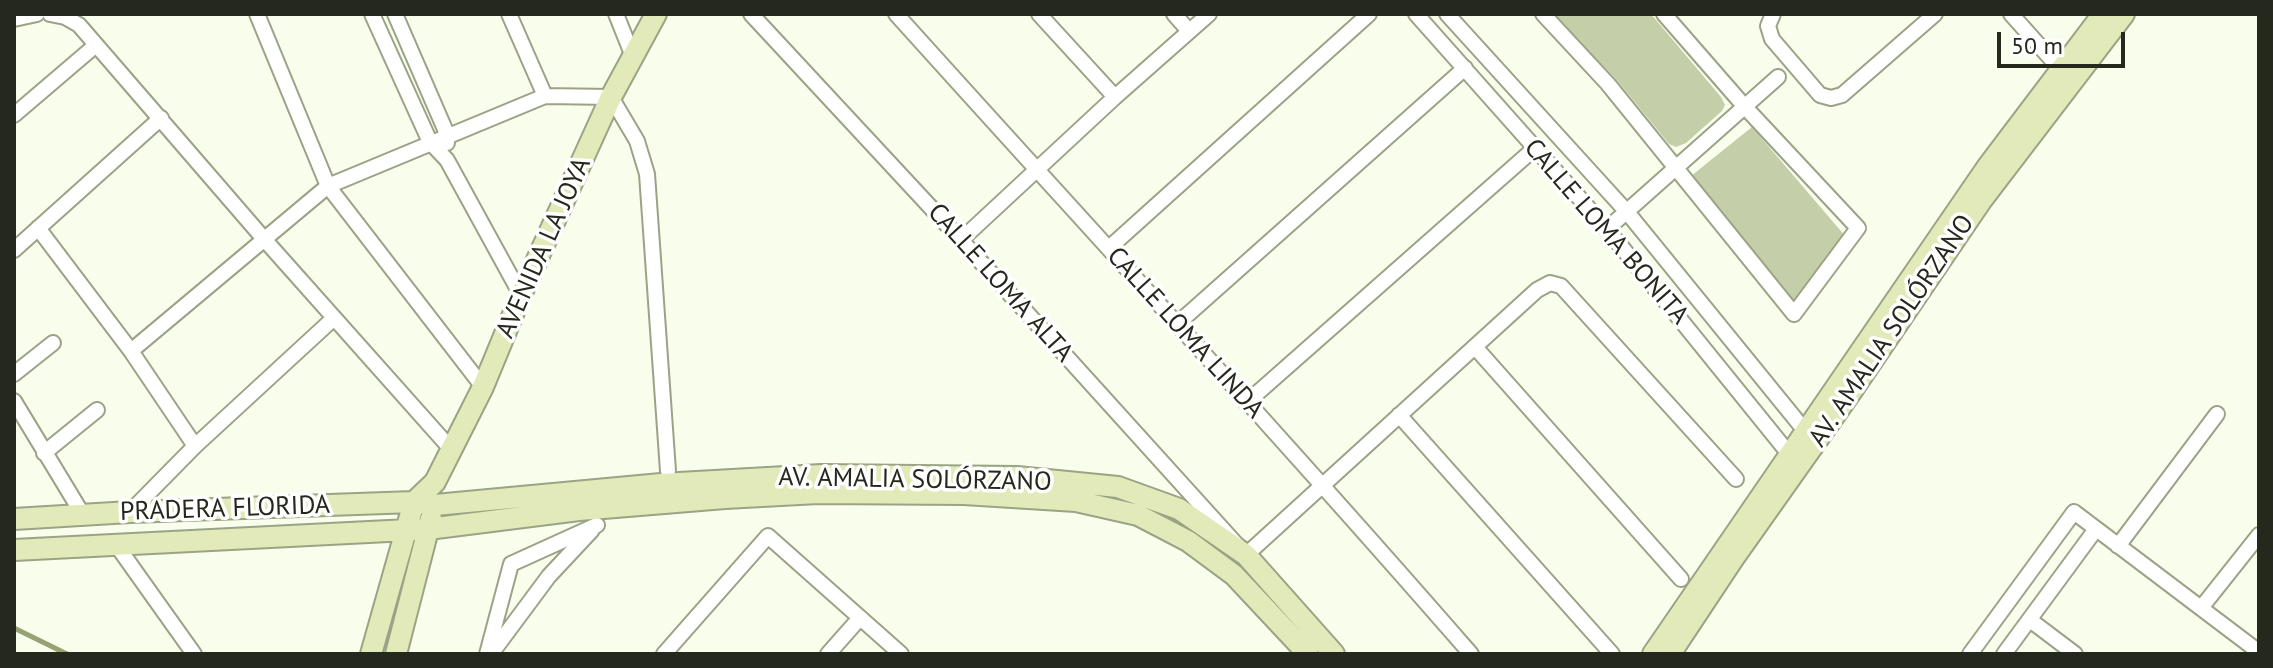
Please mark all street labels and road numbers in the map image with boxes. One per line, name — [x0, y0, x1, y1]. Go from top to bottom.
street label: CALLE LOMA BONITA — [1517, 133, 1695, 331]
street label: AVENIDA LA JOYA — [490, 153, 598, 343]
street label: CALLE LOMA ALTA — [921, 197, 1079, 369]
street label: AV. AMALIA SOLÓRZANO — [1803, 209, 1981, 453]
street label: CALLE LOMA LINDA — [1100, 241, 1270, 425]
street label: AV. AMALIA SOLÓRZANO — [778, 462, 1052, 498]
street label: PRADERA FLORIDA — [120, 490, 330, 528]

